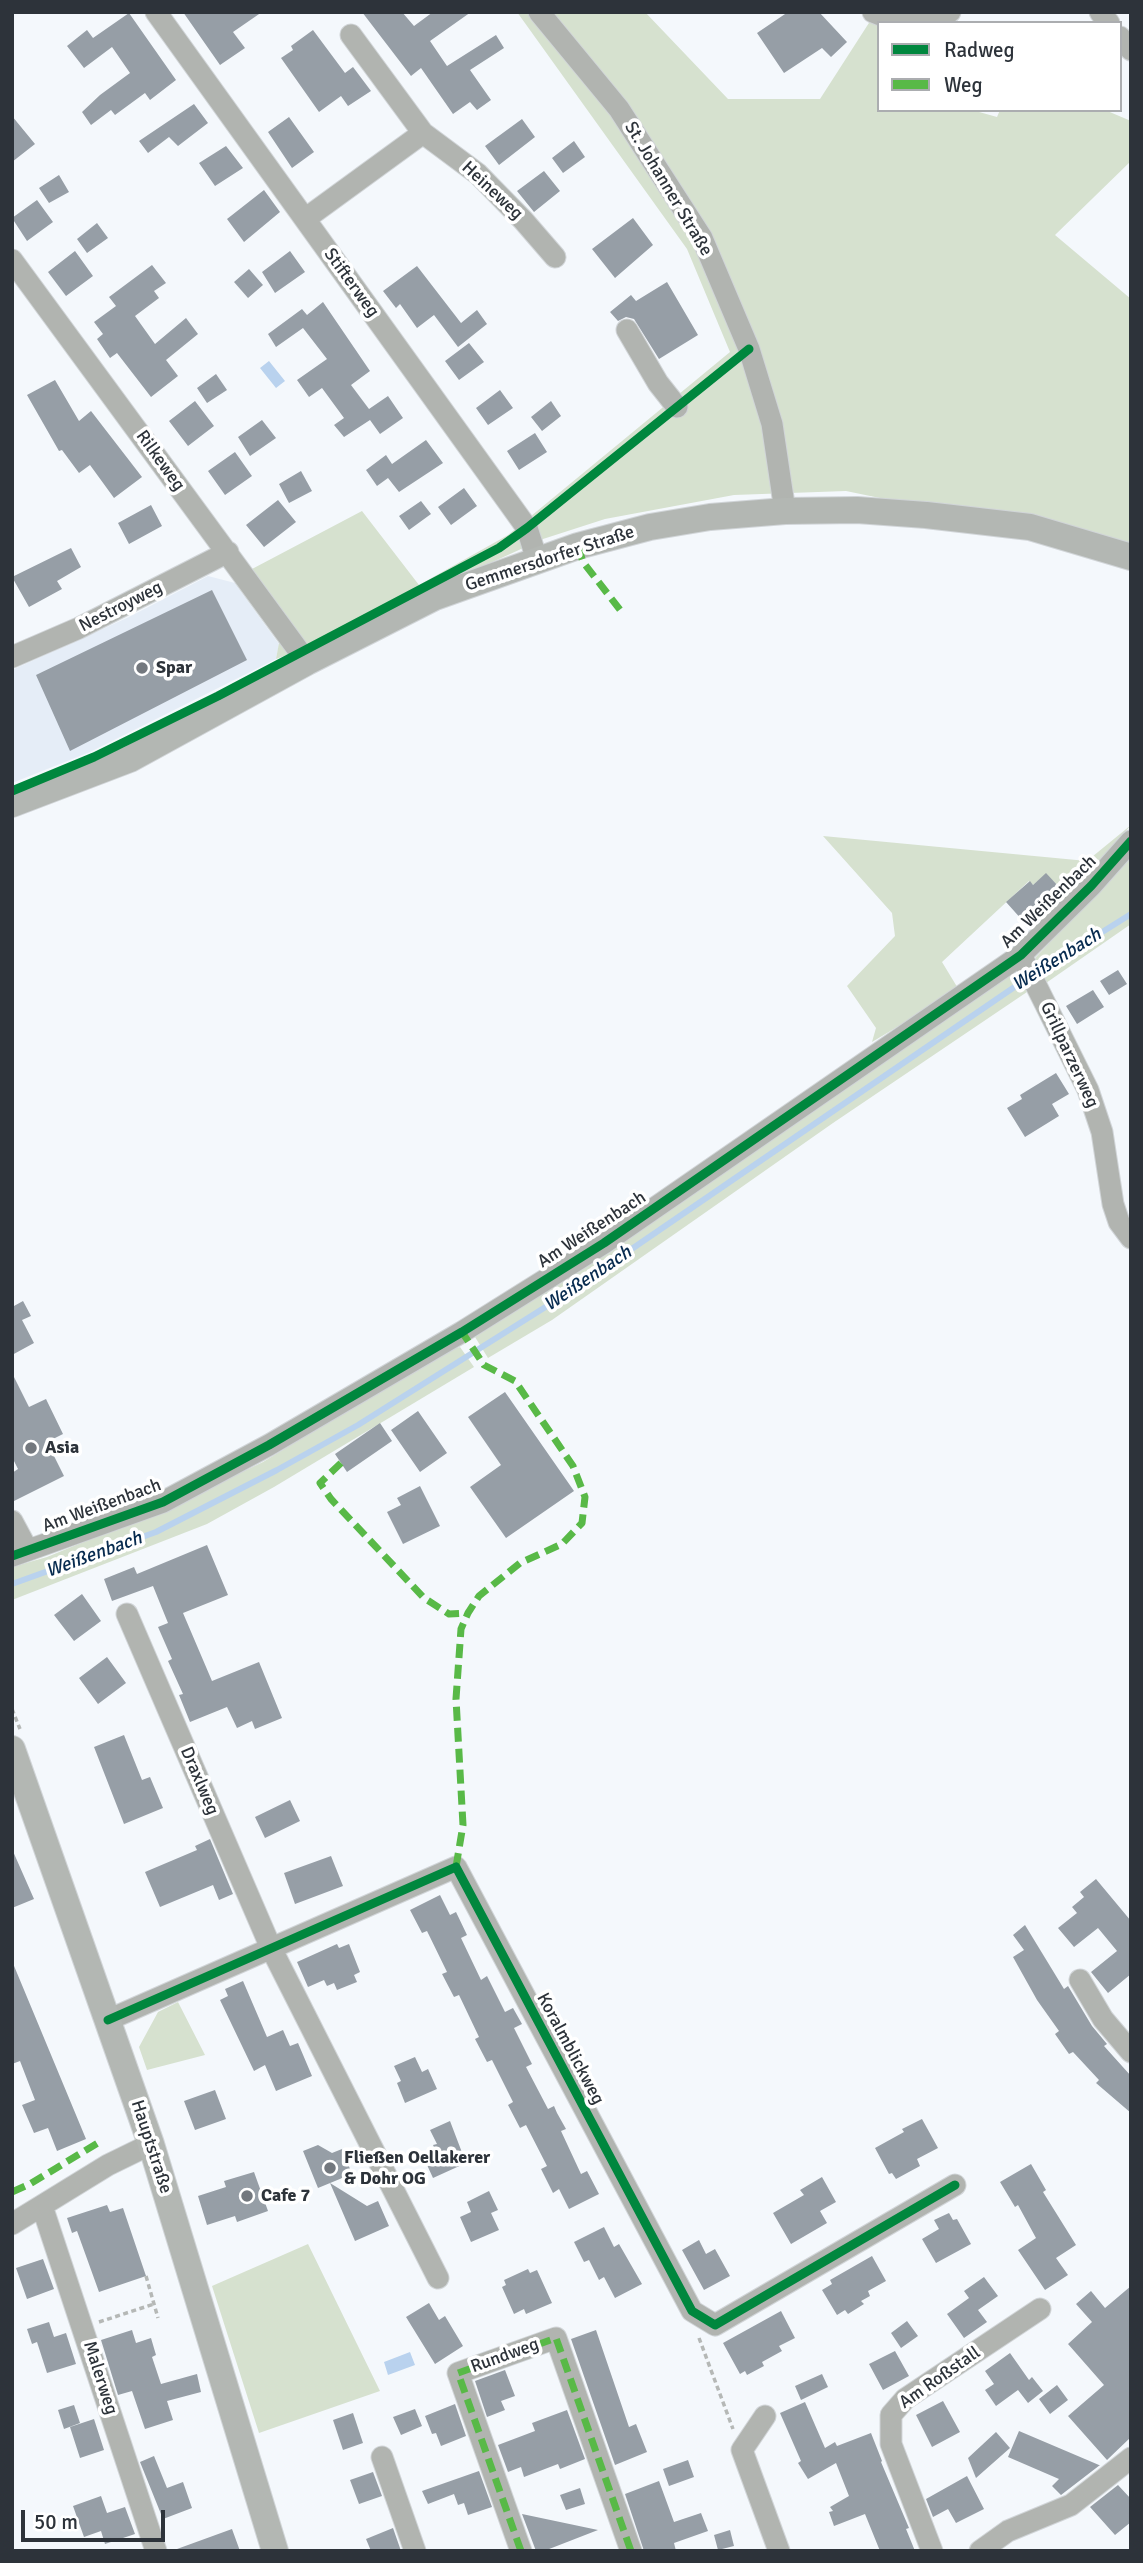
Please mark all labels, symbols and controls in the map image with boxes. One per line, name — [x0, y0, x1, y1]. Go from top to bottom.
legend — [877, 21, 1122, 112]
text: Radweg — [944, 37, 1015, 63]
text: Weg — [944, 72, 983, 98]
street label: St. Johanner Straße — [619, 118, 717, 260]
street label: Heineweg — [457, 157, 527, 225]
street label: Stifterweg — [319, 244, 383, 322]
street label: Rilkeweg — [131, 426, 189, 496]
street label: Gemmersdorfer Straße — [463, 521, 637, 597]
street label: Nestroyweg — [76, 577, 166, 637]
place label: Spar — [156, 657, 192, 679]
marker: Spar — [134, 660, 150, 676]
street label: Am Weißenbach — [997, 851, 1101, 953]
water label: Weißenbach — [1008, 924, 1106, 996]
street label: Grillparzerweg — [1035, 999, 1103, 1111]
street label: Am Weißenbach — [534, 1187, 650, 1273]
water label: Weißenbach — [540, 1241, 636, 1317]
place label: Asia — [45, 1437, 79, 1459]
marker: Asia — [23, 1440, 39, 1456]
street label: Am Weißenbach — [40, 1475, 164, 1537]
water label: Weißenbach — [43, 1527, 145, 1583]
street label: Draxlweg — [175, 1744, 223, 1818]
street label: Koralmblickweg — [531, 1989, 609, 2109]
street label: Hauptstraße — [126, 2098, 176, 2196]
place label: Fließen Oellakerer & Dohr OG — [344, 2147, 490, 2190]
marker: Fließen Oellakerer & Dohr OG — [322, 2160, 338, 2176]
place label: Cafe 7 — [261, 2185, 310, 2207]
marker: Cafe 7 — [239, 2188, 255, 2204]
street label: Rundweg — [468, 2334, 542, 2378]
street label: Malerweg — [78, 2338, 122, 2418]
street label: Am Roßstall — [895, 2342, 985, 2414]
scale bar — [24, 2496, 168, 2540]
text: 50 m — [34, 2509, 78, 2535]

